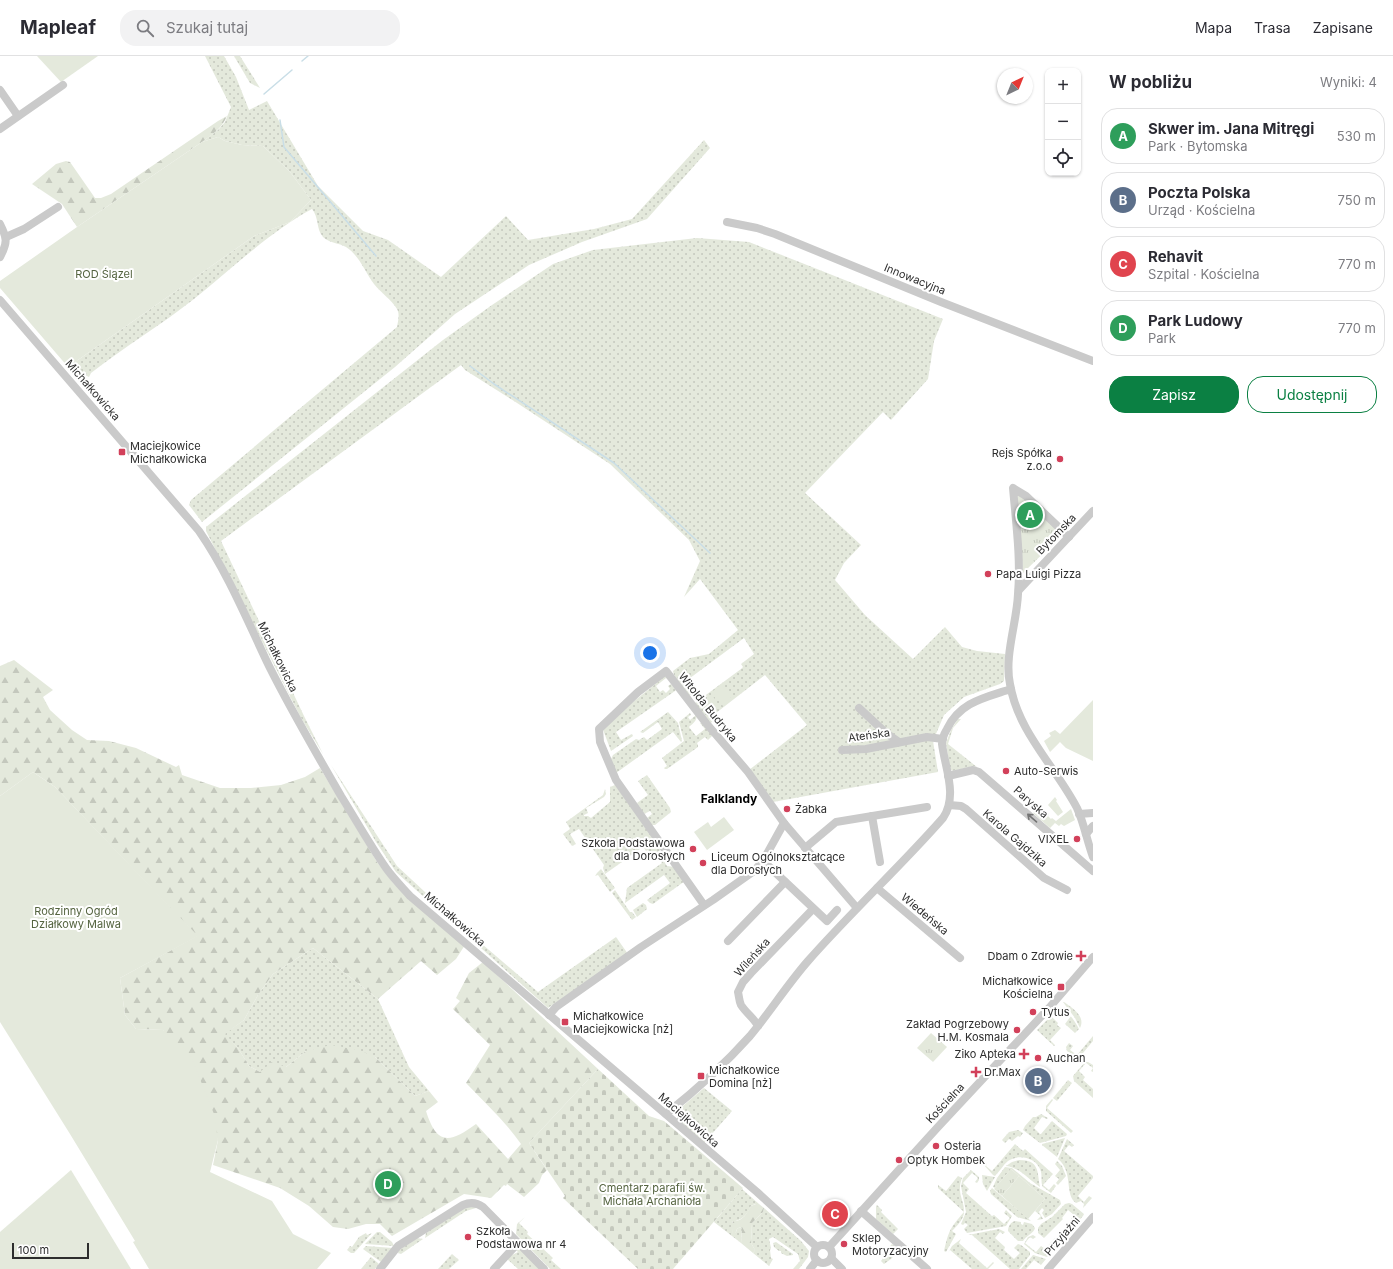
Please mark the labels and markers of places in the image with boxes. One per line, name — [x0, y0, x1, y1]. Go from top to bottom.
place label: Maciejkowice Michałkowicka — [130, 439, 207, 466]
place label: Rejs Spółka z.o.o — [992, 446, 1052, 473]
marker: Maciejkowice Michałkowicka — [117, 447, 127, 457]
marker: Rejs Spółka z.o.o — [1055, 454, 1065, 464]
pin: A — [1017, 500, 1043, 530]
place label: Papa Luigi Pizza — [996, 567, 1081, 581]
marker: Papa Luigi Pizza — [983, 569, 993, 579]
place label: Auto-Serwis — [1014, 764, 1079, 778]
marker: Auto-Serwis — [1001, 766, 1011, 776]
place label: Żabka — [795, 802, 827, 816]
marker: Żabka — [782, 804, 792, 814]
place label: VIXEL — [1038, 832, 1069, 846]
marker: VIXEL — [1072, 834, 1082, 844]
place label: Szkoła Podstawowa dla Dorosłych — [581, 836, 685, 863]
marker: Szkoła Podstawowa dla Dorosłych — [688, 844, 698, 854]
place label: Liceum Ogólnokształcące dla Dorosłych — [711, 850, 845, 877]
marker: Liceum Ogólnokształcące dla Dorosłych — [698, 858, 708, 868]
place label: Dbam o Zdrowie — [988, 949, 1073, 963]
marker: Dbam o Zdrowie — [1076, 951, 1086, 961]
place label: Michałkowice Kościelna — [982, 974, 1053, 1001]
marker: Michałkowice Kościelna — [1056, 982, 1066, 992]
place label: Tytus — [1041, 1005, 1070, 1019]
marker: Tytus — [1028, 1007, 1038, 1017]
place label: Michałkowice Maciejkowicka [nż] — [573, 1009, 673, 1036]
marker: Michałkowice Maciejkowicka [nż] — [560, 1017, 570, 1027]
place label: Zakład Pogrzebowy H.M. Kosmala — [906, 1017, 1009, 1044]
marker: Zakład Pogrzebowy H.M. Kosmala — [1012, 1025, 1022, 1035]
place label: Ziko Apteka — [954, 1047, 1016, 1061]
marker: Ziko Apteka — [1019, 1049, 1029, 1059]
place label: Auchan — [1046, 1051, 1086, 1065]
marker: Auchan — [1033, 1053, 1043, 1063]
place label: Michałkowice Domina [nż] — [709, 1063, 780, 1090]
place label: Dr.Max — [984, 1065, 1021, 1079]
pin: B — [1025, 1066, 1051, 1096]
marker: Dr.Max — [971, 1067, 981, 1077]
marker: Michałkowice Domina [nż] — [696, 1071, 706, 1081]
place label: Osteria — [944, 1139, 981, 1153]
marker: Osteria — [931, 1141, 941, 1151]
place label: Optyk Hombek — [907, 1153, 985, 1167]
marker: Optyk Hombek — [894, 1155, 904, 1165]
pin: D — [375, 1169, 401, 1199]
pin: C — [822, 1199, 848, 1229]
place label: Szkoła Podstawowa nr 4 — [476, 1224, 566, 1251]
place label: Sklep Motoryzacyjny — [852, 1231, 929, 1258]
marker: Szkoła Podstawowa nr 4 — [463, 1232, 473, 1242]
marker: Sklep Motoryzacyjny — [839, 1239, 849, 1249]

